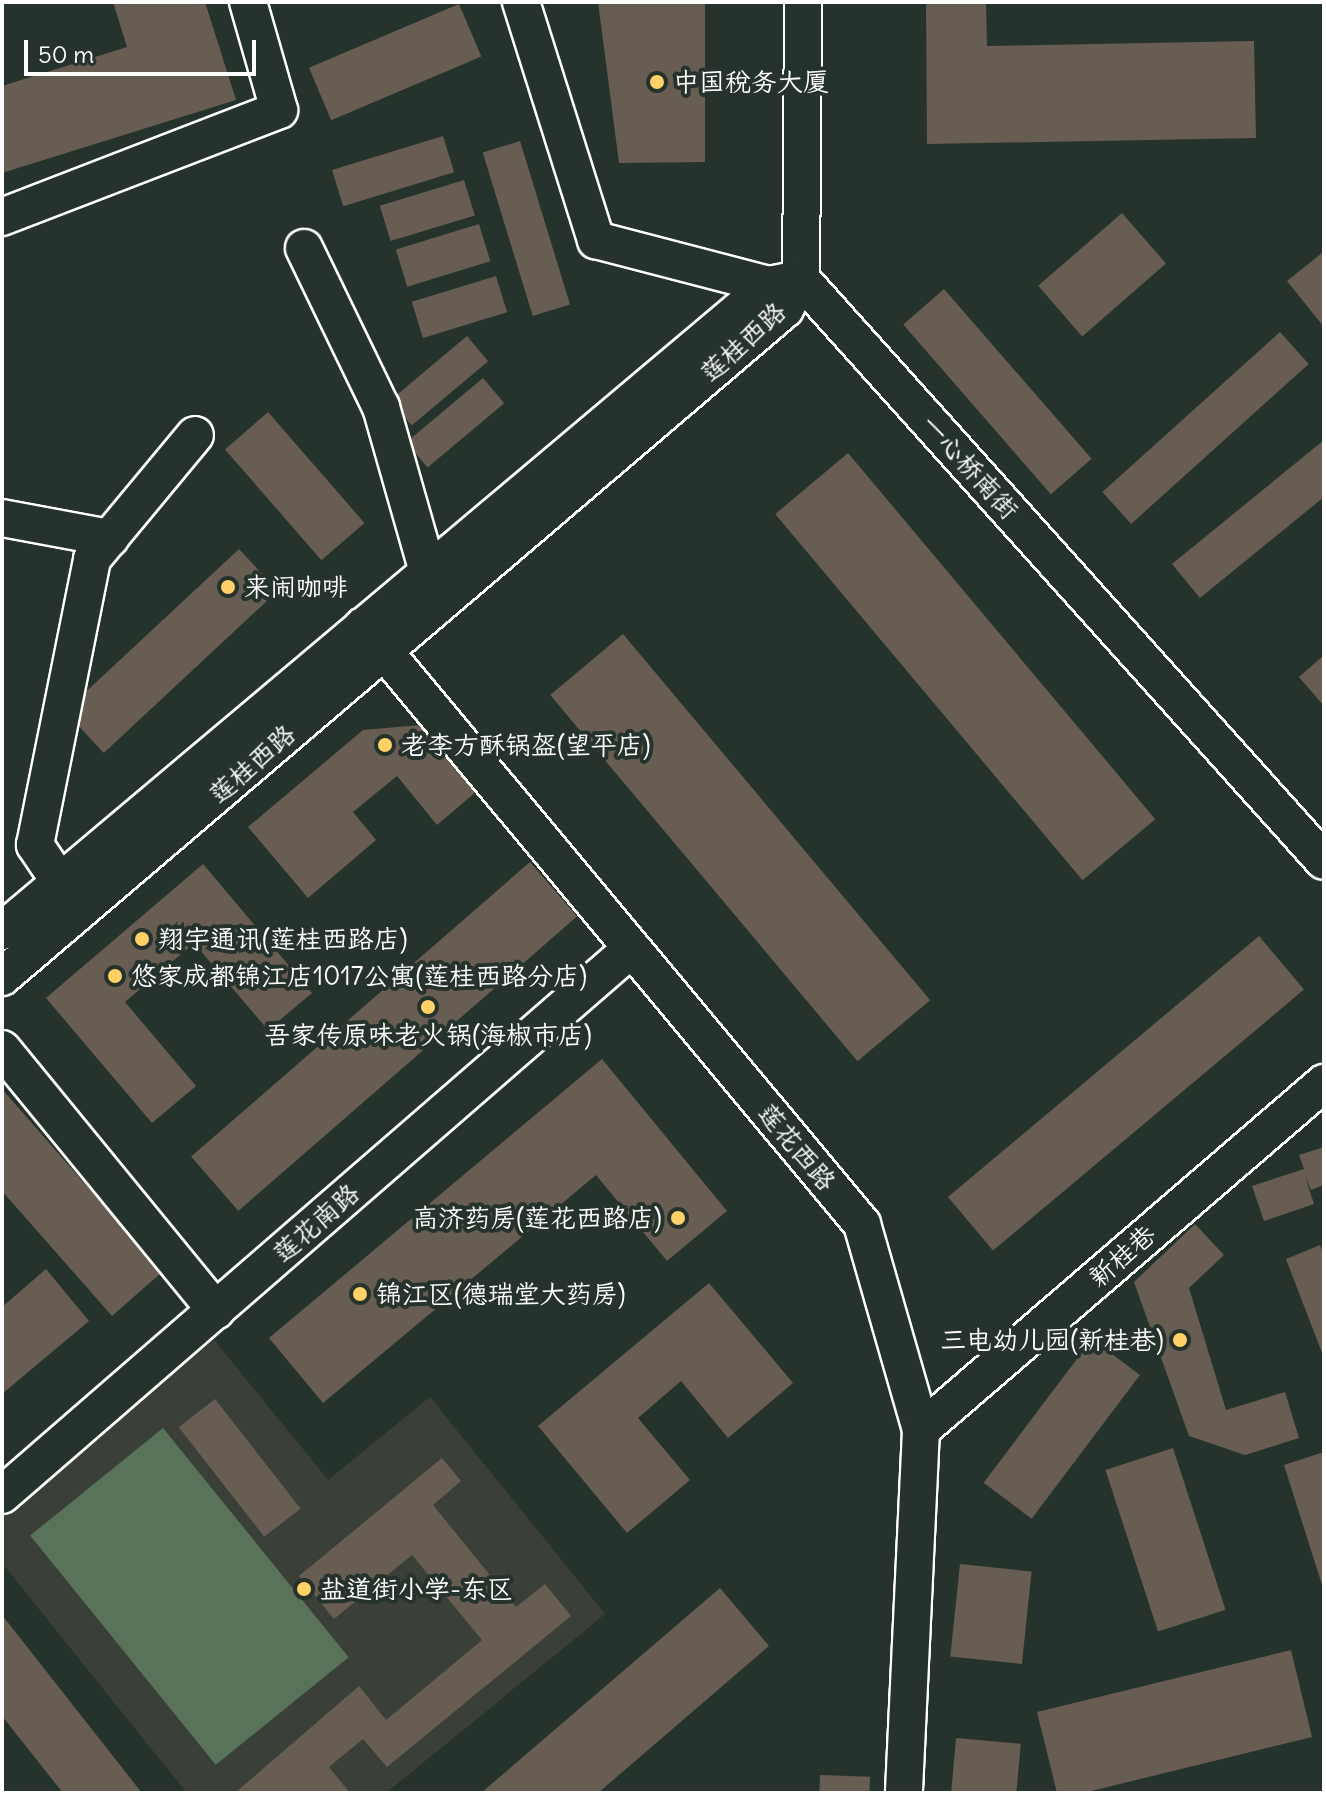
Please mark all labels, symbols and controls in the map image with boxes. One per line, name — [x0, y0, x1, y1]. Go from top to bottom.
scale bar — [28, 24, 260, 74]
text: 50 m — [38, 39, 94, 69]
place label: 中国税务大厦 — [673, 66, 829, 98]
marker: 中国税务大厦 — [648, 73, 666, 91]
street label: 莲桂西路 — [694, 296, 792, 388]
street label: 一心桥南街 — [915, 408, 1025, 526]
place label: 来闹咖啡 — [244, 571, 348, 603]
marker: 来闹咖啡 — [219, 578, 237, 596]
street label: 莲桂西路 — [203, 718, 301, 810]
place label: 老李方酥锅盔(望平店) — [401, 729, 651, 761]
marker: 老李方酥锅盔(望平店) — [376, 736, 394, 754]
place label: 翔宇通讯(莲桂西路店) — [158, 923, 408, 955]
marker: 翔宇通讯(莲桂西路店) — [133, 930, 151, 948]
place label: 悠家成都锦江店1017公寓(莲桂西路分店) — [131, 960, 587, 992]
marker: 悠家成都锦江店1017公寓(莲桂西路分店) — [106, 967, 124, 985]
marker: 吾家传原味老火锅(海椒市店) — [419, 998, 437, 1016]
place label: 吾家传原味老火锅(海椒市店) — [264, 1019, 592, 1051]
street label: 莲花西路 — [752, 1097, 842, 1197]
street label: 莲花南路 — [267, 1177, 365, 1269]
place label: 高济药房(莲花西路店) — [412, 1202, 662, 1234]
marker: 高济药房(莲花西路店) — [669, 1209, 687, 1227]
street label: 新桂巷 — [1082, 1219, 1162, 1293]
place label: 锦江区(德瑞堂大药房) — [376, 1278, 626, 1310]
marker: 锦江区(德瑞堂大药房) — [351, 1285, 369, 1303]
place label: 三电幼儿园(新桂巷) — [940, 1324, 1164, 1356]
marker: 三电幼儿园(新桂巷) — [1171, 1331, 1189, 1349]
place label: 盐道街小学-东区 — [320, 1573, 513, 1605]
marker: 盐道街小学-东区 — [295, 1580, 313, 1598]

